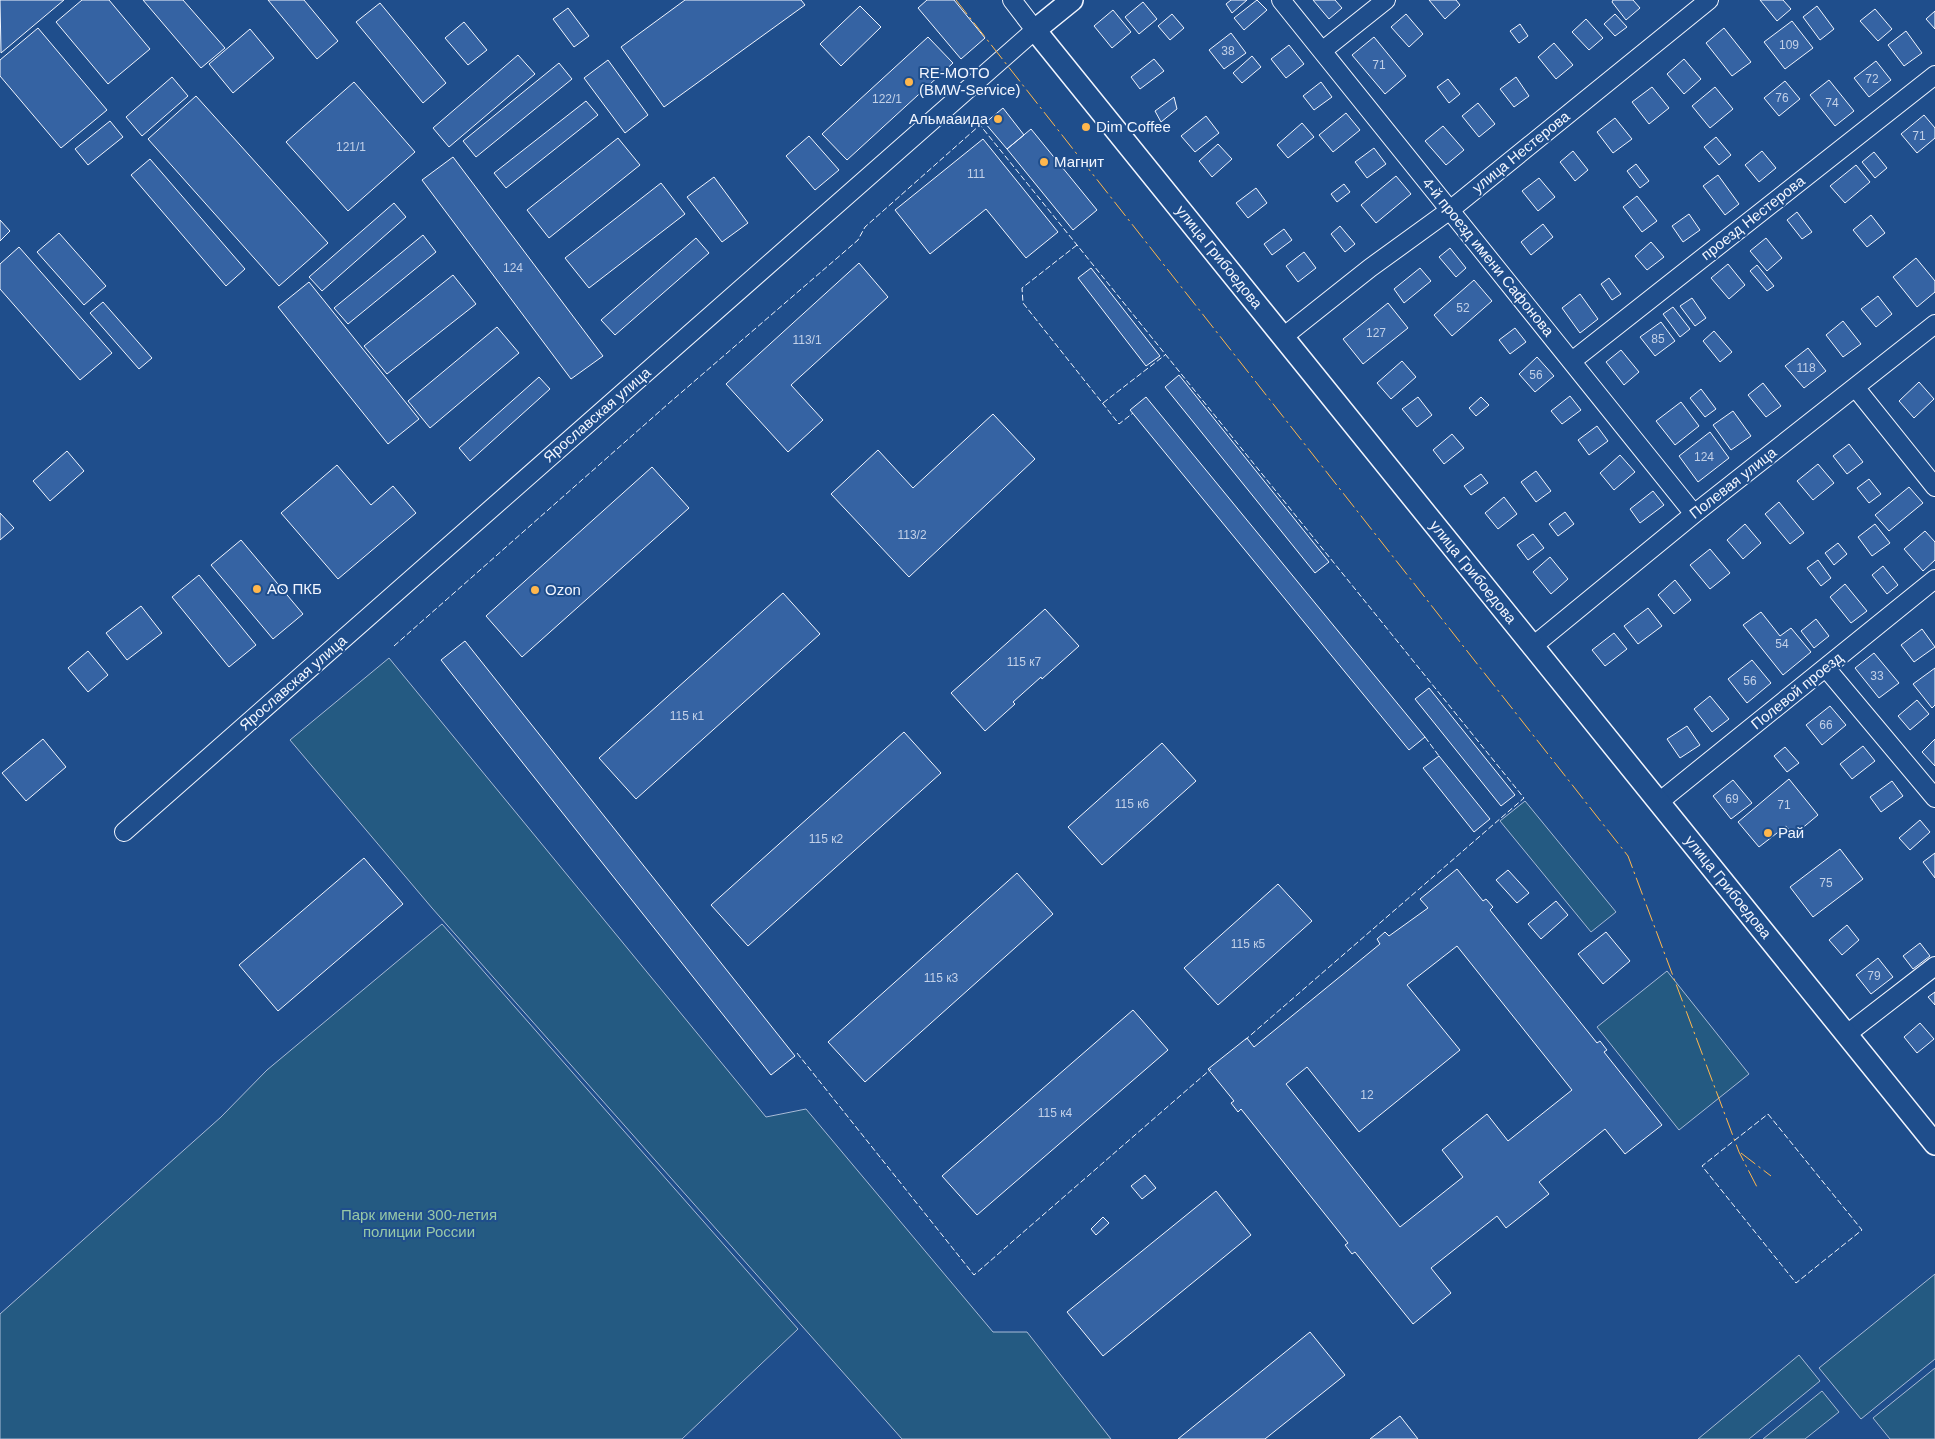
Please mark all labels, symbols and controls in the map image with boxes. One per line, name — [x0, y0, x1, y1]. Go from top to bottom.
house number: 109 — [1779, 38, 1799, 52]
house number: 38 — [1221, 44, 1235, 58]
house number: 71 — [1372, 58, 1386, 72]
place label: RE-MOTO (BMW-Service) — [919, 64, 1020, 98]
house number: 72 — [1865, 72, 1879, 86]
marker: RE-MOTO (BMW-Service) — [903, 76, 915, 88]
house number: 76 — [1775, 91, 1789, 105]
house number: 122/1 — [872, 92, 902, 106]
house number: 74 — [1825, 96, 1839, 110]
street label: улица Нестерова — [1469, 107, 1573, 196]
place label: Альмааида — [909, 110, 989, 127]
marker: Альмааида — [992, 113, 1004, 125]
place label: Dim Coffee — [1096, 118, 1171, 135]
marker: Dim Coffee — [1080, 121, 1092, 133]
house number: 71 — [1912, 129, 1926, 143]
house number: 121/1 — [336, 140, 366, 154]
place label: Магнит — [1054, 153, 1104, 170]
marker: Магнит — [1038, 156, 1050, 168]
house number: 111 — [967, 167, 985, 181]
street label: проезд Нестерова — [1697, 171, 1808, 263]
street label: 4-й проезд имени Сафонова — [1419, 174, 1558, 340]
street label: улица Грибоедова — [1173, 202, 1267, 312]
house number: 124 — [503, 261, 523, 275]
house number: 52 — [1456, 301, 1470, 315]
house number: 127 — [1366, 326, 1386, 340]
house number: 85 — [1651, 332, 1665, 346]
house number: 113/1 — [792, 333, 822, 347]
house number: 118 — [1796, 361, 1816, 375]
street label: Ярославская улица — [540, 363, 654, 466]
house number: 56 — [1529, 368, 1543, 382]
street label: Полевая улица — [1686, 443, 1780, 522]
house number: 124 — [1694, 450, 1714, 464]
street label: улица Грибоедова — [1427, 517, 1521, 627]
house number: 113/2 — [897, 528, 927, 542]
place label: АО ПКБ — [267, 580, 322, 597]
place label: Ozon — [545, 581, 581, 598]
marker: АО ПКБ — [251, 583, 263, 595]
marker: Ozon — [529, 584, 541, 596]
street label: Ярославская улица — [236, 631, 350, 734]
house number: 54 — [1775, 637, 1789, 651]
street label: Полевой проезд — [1748, 648, 1846, 733]
house number: 115 к7 — [1007, 655, 1042, 669]
house number: 33 — [1870, 669, 1884, 683]
house number: 56 — [1743, 674, 1757, 688]
house number: 115 к1 — [670, 709, 705, 723]
house number: 66 — [1819, 718, 1833, 732]
house number: 69 — [1725, 792, 1739, 806]
house number: 115 к6 — [1115, 797, 1150, 811]
house number: 71 — [1777, 798, 1791, 812]
place label: Рай — [1778, 824, 1804, 841]
marker: Рай — [1762, 827, 1774, 839]
house number: 115 к2 — [809, 832, 844, 846]
street label: улица Грибоедова — [1682, 832, 1776, 942]
house number: 75 — [1819, 876, 1833, 890]
house number: 115 к5 — [1231, 937, 1266, 951]
house number: 79 — [1867, 969, 1881, 983]
house number: 115 к3 — [924, 971, 959, 985]
house number: 12 — [1360, 1088, 1374, 1102]
house number: 115 к4 — [1038, 1106, 1073, 1120]
park label: Парк имени 300-летия полиции России — [341, 1206, 497, 1240]

